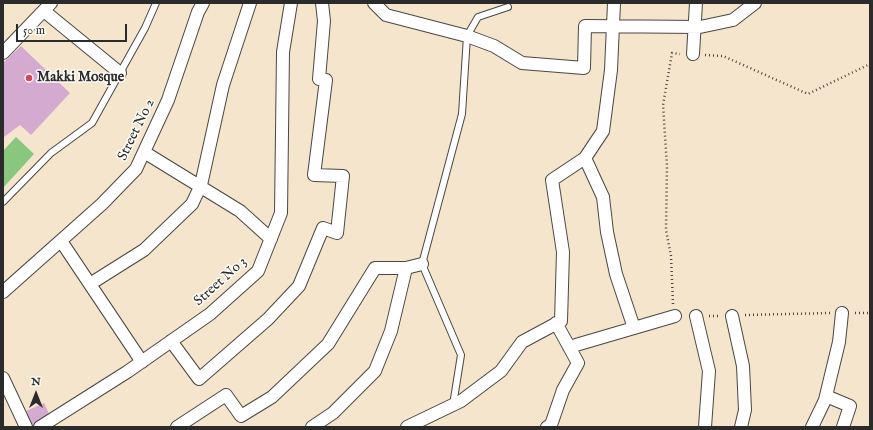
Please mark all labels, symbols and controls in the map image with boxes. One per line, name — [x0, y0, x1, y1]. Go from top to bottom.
scale bar — [18, 16, 129, 42]
text: 50 m — [23, 23, 45, 38]
place label: Makki Mosque — [37, 70, 124, 86]
marker: Makki Mosque — [24, 73, 34, 83]
street label: Street No 2 — [115, 96, 159, 164]
street label: Street No 3 — [191, 254, 251, 310]
north arrow — [16, 374, 56, 414]
text: N — [31, 375, 41, 389]

